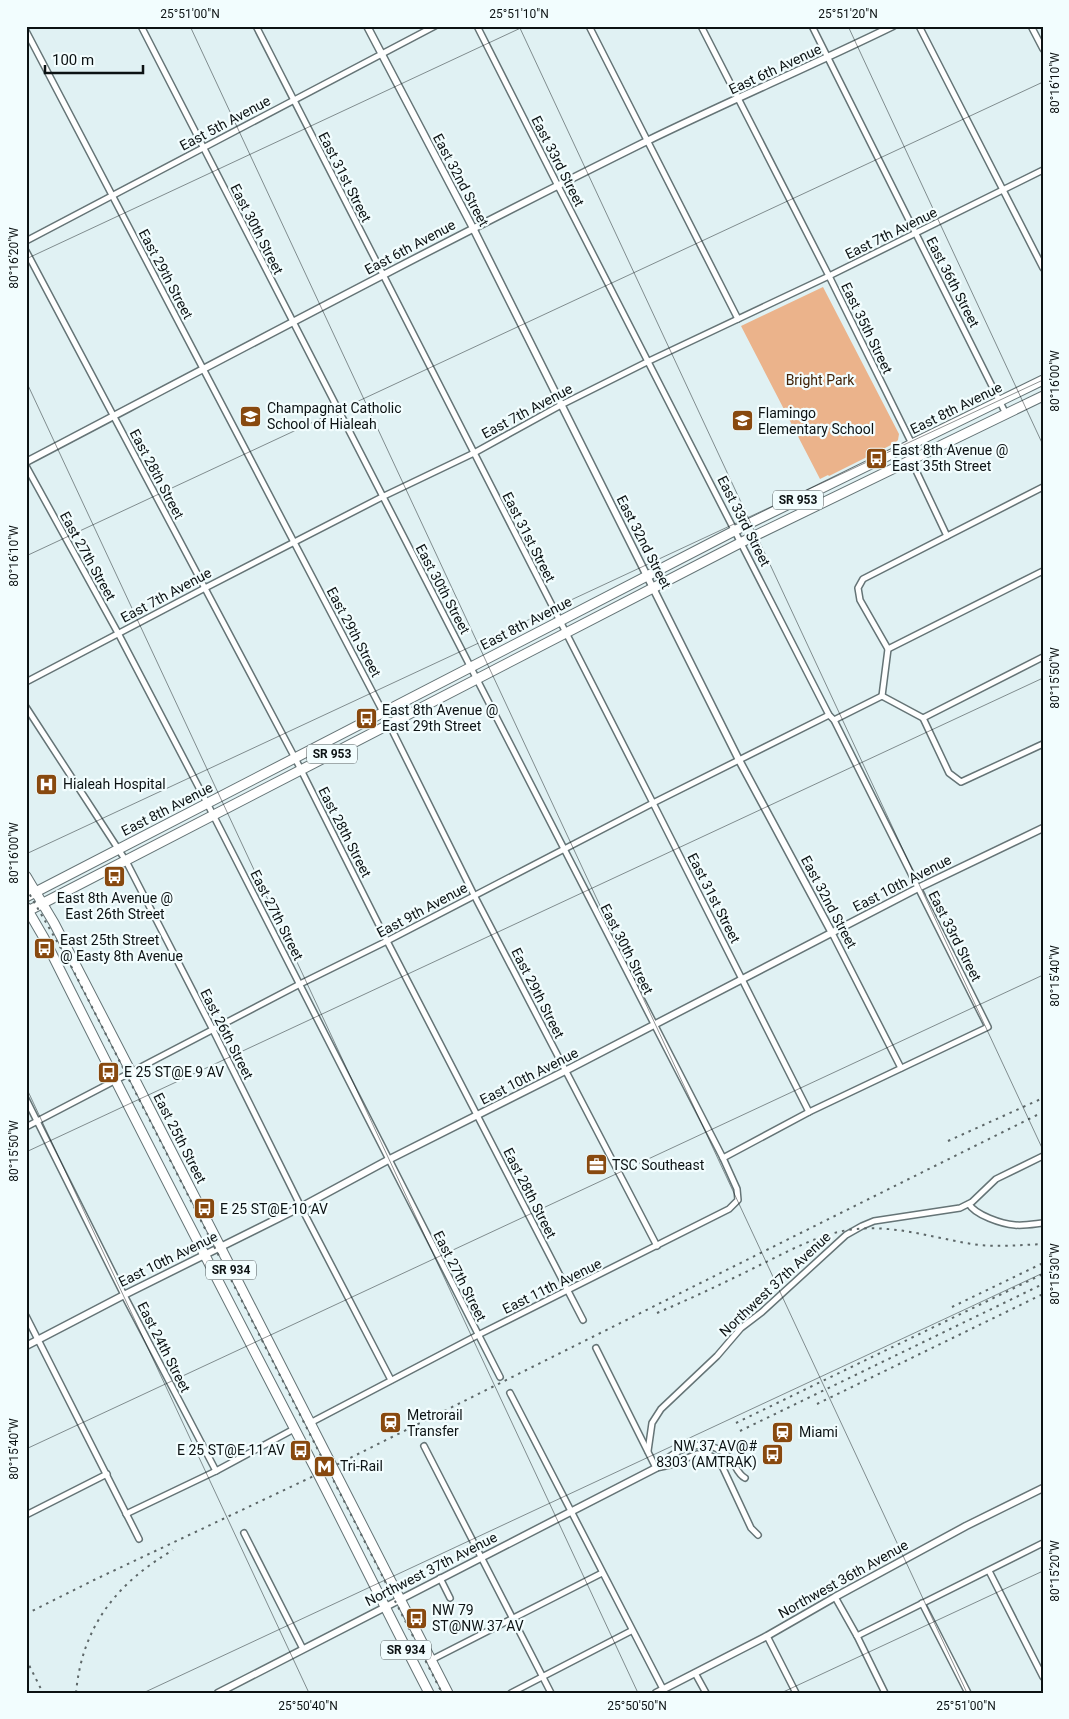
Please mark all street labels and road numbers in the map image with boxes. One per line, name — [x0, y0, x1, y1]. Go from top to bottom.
street label: East 6th Avenue — [726, 41, 824, 97]
street label: East 5th Avenue — [177, 92, 273, 154]
street label: East 33rd Street — [528, 113, 588, 209]
street label: East 31st Street — [315, 129, 375, 225]
street label: East 32nd Street — [430, 131, 492, 229]
street label: East 30th Street — [227, 181, 287, 277]
street label: East 7th Avenue — [842, 204, 940, 262]
street label: East 6th Avenue — [362, 216, 458, 278]
street label: East 29th Street — [136, 226, 197, 322]
street label: East 36th Street — [923, 234, 983, 330]
street label: East 35th Street — [838, 280, 896, 376]
street label: East 8th Avenue — [907, 379, 1005, 437]
street label: East 7th Avenue — [479, 380, 575, 442]
street label: East 28th Street — [127, 426, 188, 522]
street label: East 33rd Street — [714, 473, 774, 569]
street label: East 31st Street — [499, 489, 559, 585]
road number: SR 953 — [773, 490, 823, 510]
street label: East 32nd Street — [614, 493, 675, 592]
street label: East 27th Street — [57, 509, 119, 604]
street label: East 30th Street — [413, 541, 474, 637]
street label: East 7th Avenue — [118, 564, 214, 626]
street label: East 29th Street — [324, 584, 385, 680]
street label: East 8th Avenue — [478, 593, 574, 653]
road number: SR 953 — [307, 744, 357, 764]
street label: East 8th Avenue — [119, 779, 215, 839]
street label: East 28th Street — [315, 784, 375, 880]
street label: East 31st Street — [684, 850, 744, 946]
street label: East 10th Avenue — [850, 851, 954, 915]
street label: East 32nd Street — [798, 853, 860, 951]
street label: East 27th Street — [247, 867, 307, 963]
street label: East 9th Avenue — [374, 879, 470, 941]
street label: East 33rd Street — [925, 888, 985, 984]
street label: East 30th Street — [597, 901, 657, 997]
street label: East 29th Street — [508, 945, 568, 1041]
street label: East 26th Street — [197, 986, 257, 1082]
street label: East 10th Avenue — [477, 1044, 581, 1108]
street label: East 25th Street — [150, 1090, 210, 1186]
street label: East 28th Street — [500, 1145, 560, 1241]
street label: East 10th Avenue — [116, 1228, 220, 1290]
street label: East 27th Street — [430, 1228, 490, 1324]
street label: Northwest 37th Avenue — [716, 1228, 834, 1340]
street label: East 11th Avenue — [500, 1255, 604, 1317]
road number: SR 934 — [206, 1260, 256, 1280]
street label: East 24th Street — [134, 1299, 194, 1395]
street label: Northwest 37th Avenue — [362, 1529, 500, 1609]
street label: Northwest 36th Avenue — [775, 1537, 911, 1621]
road number: SR 934 — [381, 1640, 431, 1660]

